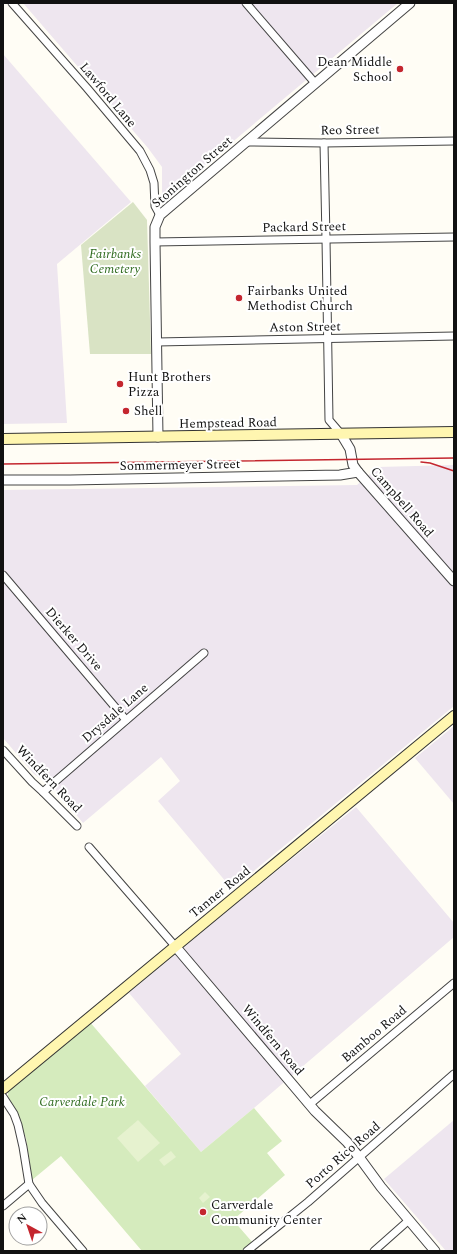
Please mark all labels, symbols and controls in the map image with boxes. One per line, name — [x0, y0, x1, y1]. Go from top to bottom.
place label: Dean Middle School — [317, 52, 392, 87]
street label: Lawford Lane — [75, 58, 141, 132]
marker: Dean Middle School — [395, 64, 405, 74]
street label: Reo Street — [320, 119, 380, 141]
street label: Stonington Street — [147, 131, 237, 213]
street label: Packard Street — [262, 216, 346, 238]
park label: Fairbanks Cemetery — [89, 244, 141, 279]
place label: Fairbanks United Methodist Church — [247, 281, 353, 316]
marker: Fairbanks United Methodist Church — [234, 293, 244, 303]
street label: Aston Street — [269, 316, 341, 338]
place label: Hunt Brothers Pizza — [128, 367, 211, 402]
marker: Hunt Brothers Pizza — [115, 379, 125, 389]
place label: Shell — [134, 401, 163, 421]
marker: Shell — [121, 406, 131, 416]
street label: Hempstead Road — [179, 412, 277, 434]
street label: Sommermeyer Street — [120, 454, 241, 476]
street label: Campbell Road — [366, 462, 438, 542]
street label: Dierker Drive — [40, 603, 108, 675]
street label: Drysdale Lane — [77, 678, 153, 748]
street label: Windfern Road — [11, 741, 87, 817]
street label: Tanner Road — [185, 861, 255, 923]
street label: Windfern Road — [237, 1000, 309, 1080]
street label: Bamboo Road — [337, 1001, 411, 1067]
park label: Carverdale Park — [39, 1092, 125, 1112]
street label: Porto Rico Road — [301, 1117, 385, 1193]
place label: Carverdale Community Center — [211, 1195, 322, 1230]
north arrow — [8, 1206, 48, 1246]
marker: Carverdale Community Center — [198, 1207, 208, 1217]
text: N — [13, 1209, 31, 1228]

